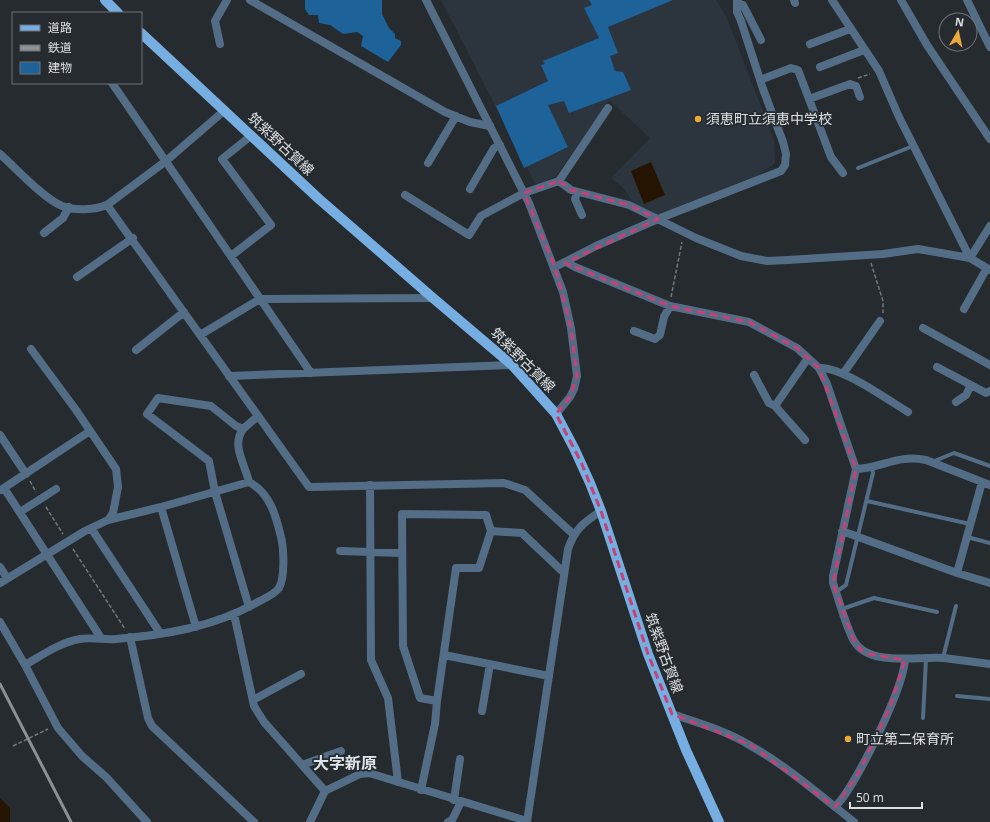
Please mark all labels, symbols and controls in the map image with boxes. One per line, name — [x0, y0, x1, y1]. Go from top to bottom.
legend — [12, 12, 142, 84]
north arrow — [938, 12, 978, 52]
text: N — [954, 14, 965, 30]
text: 道路 — [48, 19, 72, 36]
text: 鉄道 — [48, 39, 72, 56]
text: 建物 — [48, 59, 72, 76]
street label: 筑紫野古賀線 — [244, 108, 319, 179]
place label: 須恵町立須恵中学校 — [706, 109, 832, 128]
marker: 須恵町立須恵中学校 — [693, 114, 703, 124]
street label: 筑紫野古賀線 — [487, 323, 560, 396]
street label: 筑紫野古賀線 — [641, 610, 688, 696]
place label: 町立第二保育所 — [856, 729, 954, 748]
marker: 町立第二保育所 — [843, 734, 853, 744]
district label: 大字新原 — [313, 752, 377, 774]
scale bar — [850, 784, 922, 810]
text: 50 m — [856, 789, 884, 806]

